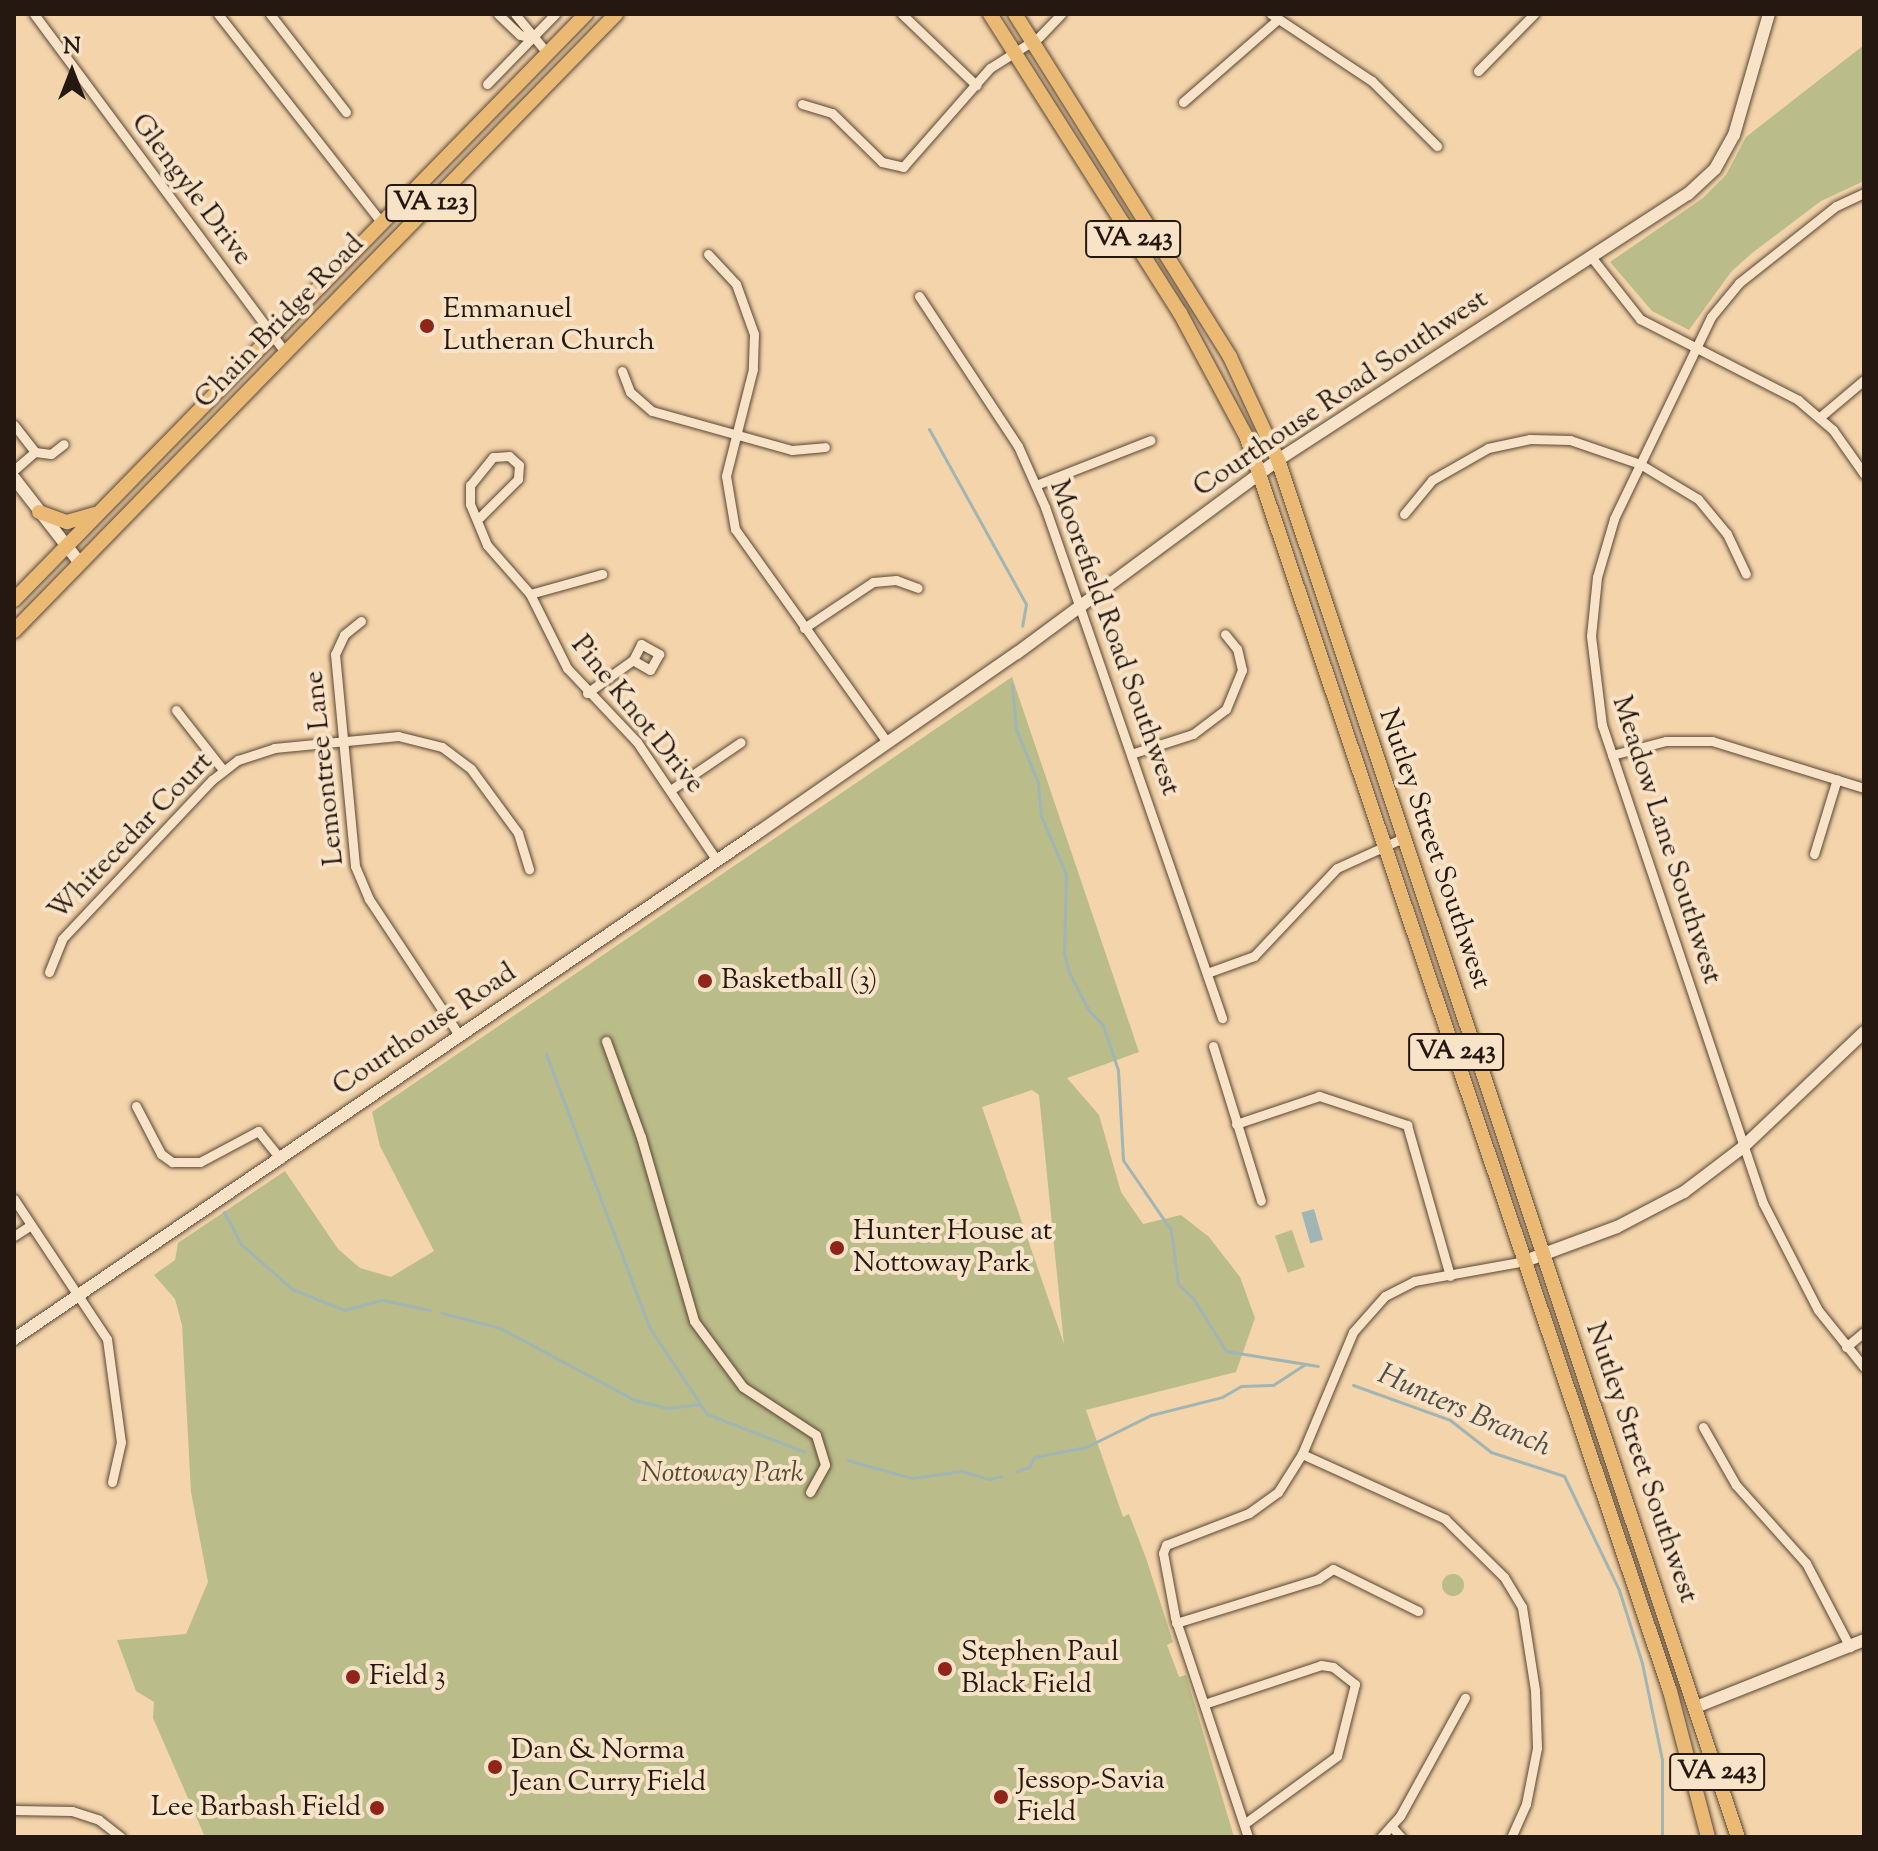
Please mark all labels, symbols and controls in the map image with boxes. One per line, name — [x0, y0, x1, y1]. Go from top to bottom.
north arrow — [32, 32, 112, 112]
text: N — [63, 32, 81, 64]
street label: Glengyle Drive — [123, 108, 259, 272]
road number: VA 123 — [385, 181, 477, 225]
road number: VA 243 — [1085, 217, 1181, 261]
street label: Chain Bridge Road — [188, 228, 372, 416]
street label: Courthouse Road Southwest — [1188, 283, 1494, 505]
place label: Emmanuel Lutheran Church — [443, 293, 655, 359]
marker: Emmanuel Lutheran Church — [418, 317, 436, 335]
street label: Moorefield Road Southwest — [1041, 476, 1187, 800]
street label: Pine Knot Drive — [563, 629, 711, 801]
street label: Lemontree Lane — [298, 669, 352, 867]
street label: Meadow Lane Southwest — [1604, 692, 1728, 988]
street label: Nutley Street Southwest — [1370, 705, 1498, 993]
street label: Whitecedar Court — [42, 746, 220, 928]
street label: Courthouse Road — [327, 956, 523, 1104]
place label: Basketball (3) — [721, 964, 877, 998]
marker: Basketball (3) — [696, 972, 714, 990]
road number: VA 243 — [1408, 1030, 1504, 1074]
place label: Hunter House at Nottoway Park — [853, 1215, 1052, 1281]
marker: Hunter House at Nottoway Park — [828, 1239, 846, 1257]
street label: Nutley Street Southwest — [1577, 1319, 1705, 1607]
water label: Hunters Branch — [1372, 1358, 1556, 1466]
park label: Nottoway Park — [641, 1457, 803, 1491]
place label: Stephen Paul Black Field — [961, 1636, 1119, 1702]
place label: Field 3 — [369, 1660, 445, 1694]
marker: Stephen Paul Black Field — [936, 1660, 954, 1678]
marker: Field 3 — [344, 1668, 362, 1686]
place label: Dan & Norma Jean Curry Field — [511, 1734, 706, 1800]
road number: VA 243 — [1669, 1750, 1765, 1794]
marker: Dan & Norma Jean Curry Field — [486, 1758, 504, 1776]
place label: Jessop-Savia Field — [1017, 1764, 1165, 1830]
marker: Jessop-Savia Field — [992, 1788, 1010, 1806]
place label: Lee Barbash Field — [151, 1791, 361, 1825]
marker: Lee Barbash Field — [368, 1799, 386, 1817]

